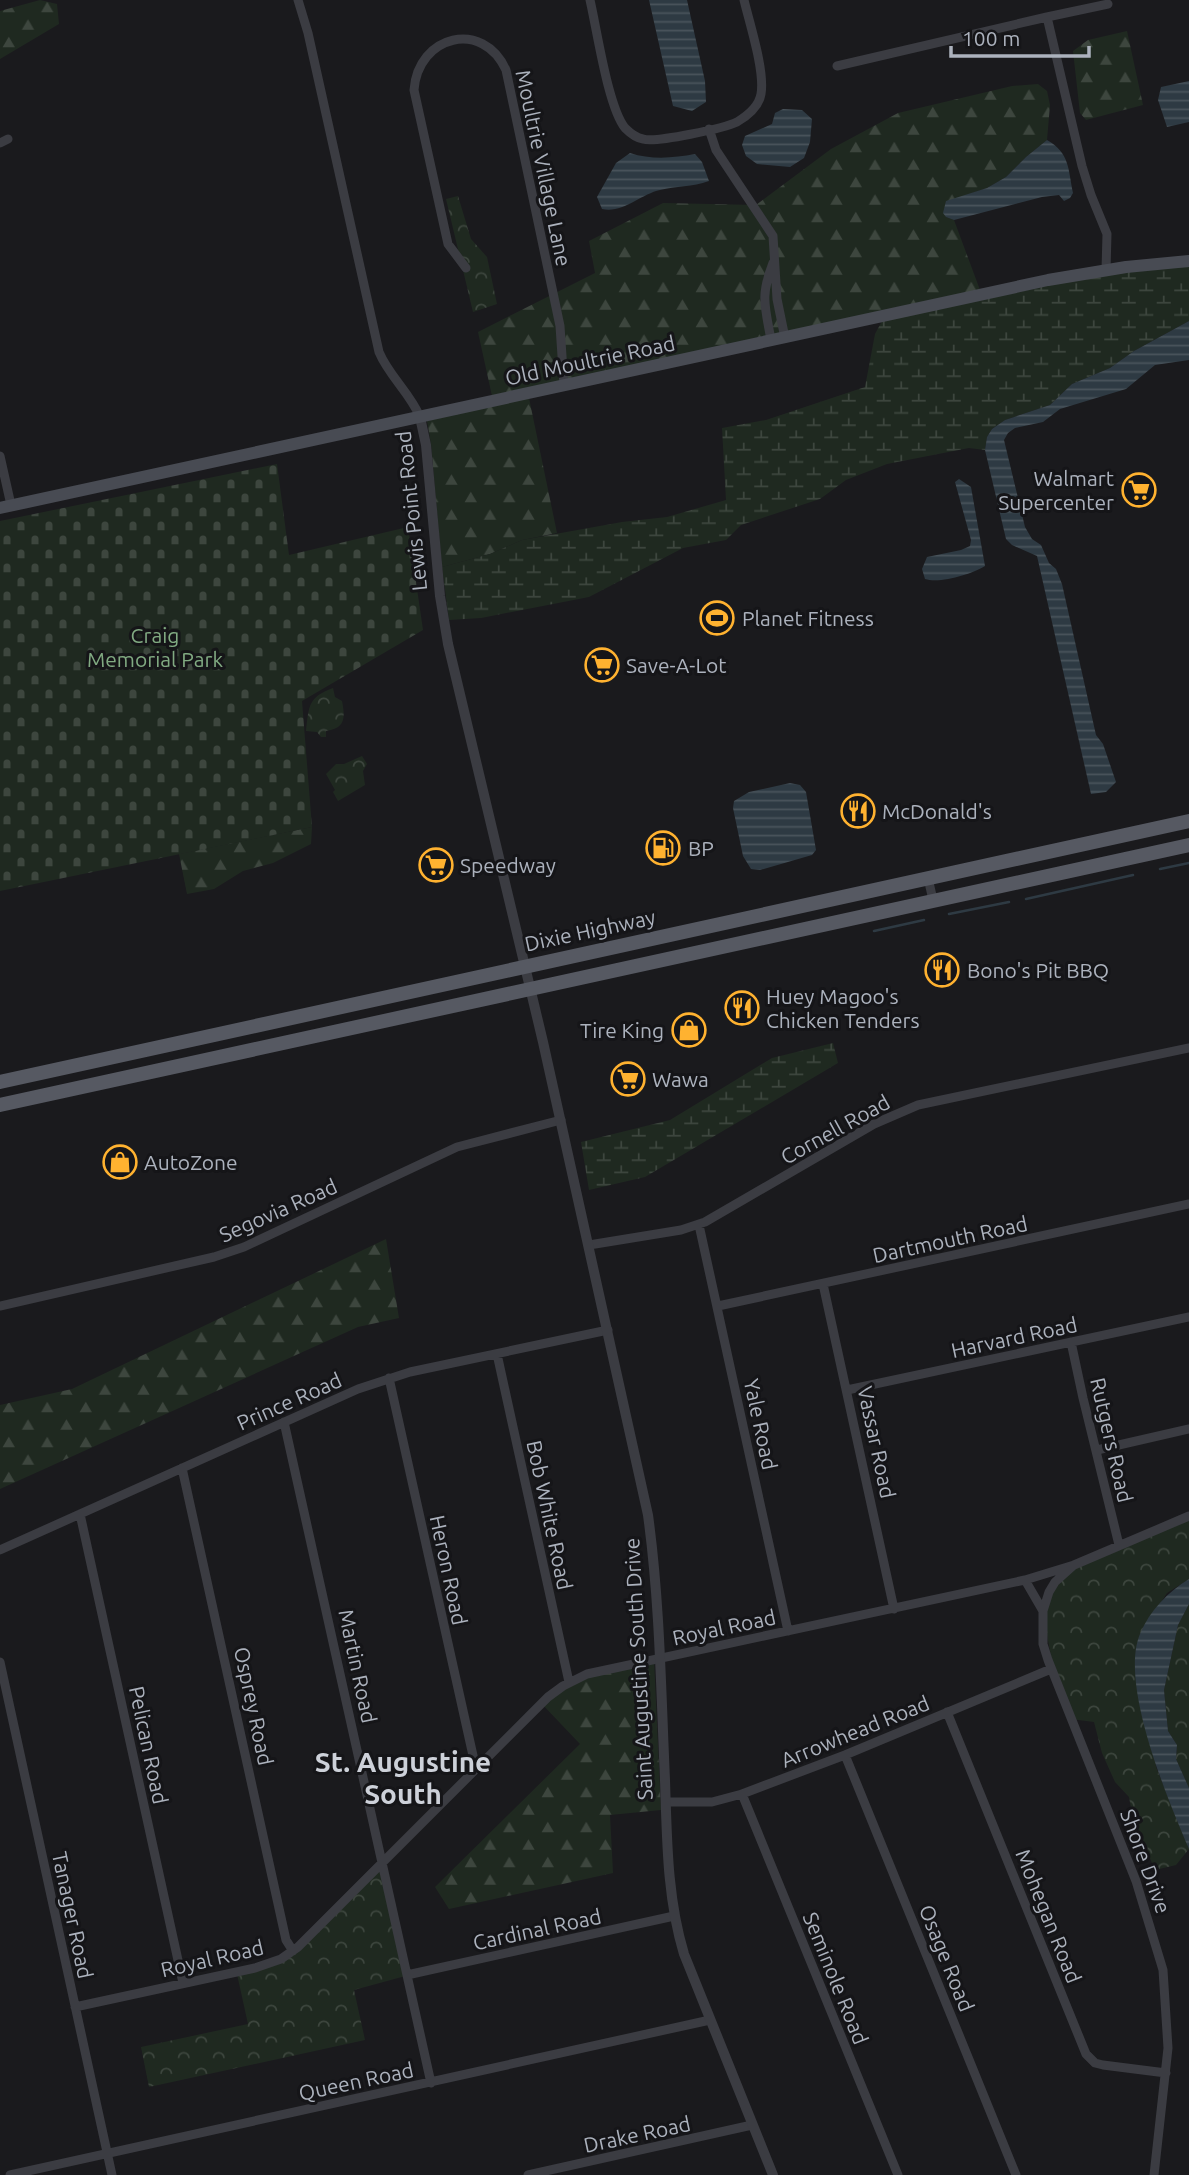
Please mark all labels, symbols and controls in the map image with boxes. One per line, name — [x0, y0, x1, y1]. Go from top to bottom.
scale bar — [951, 14, 1089, 58]
text: 100 m — [962, 26, 1020, 50]
street label: Moultrie Village Lane — [511, 68, 577, 268]
street label: Old Moultrie Road — [503, 330, 677, 390]
street label: Lewis Point Road — [391, 430, 431, 592]
place label: Walmart Supercenter — [998, 466, 1114, 514]
supermarket icon: Walmart Supercenter — [1120, 471, 1158, 509]
sports icon: Planet Fitness — [698, 599, 736, 637]
place label: Planet Fitness — [742, 606, 874, 630]
park label: Craig Memorial Park — [87, 623, 223, 671]
supermarket icon: Save-A-Lot — [583, 646, 621, 684]
place label: Save-A-Lot — [626, 653, 727, 677]
restaurant icon: McDonald's — [839, 792, 877, 830]
place label: McDonald's — [882, 799, 992, 823]
fuel station icon: BP — [644, 829, 682, 867]
place label: BP — [688, 836, 714, 860]
supermarket icon: Speedway — [417, 846, 455, 884]
place label: Speedway — [460, 853, 556, 877]
street label: Dixie Highway — [522, 904, 658, 956]
restaurant icon: Bono's Pit BBQ — [923, 951, 961, 989]
place label: Bono's Pit BBQ — [967, 958, 1109, 982]
place label: Huey Magoo's Chicken Tenders — [766, 984, 920, 1032]
restaurant icon: Huey Magoo's Chicken Tenders — [723, 989, 761, 1027]
shop icon: Tire King — [670, 1011, 708, 1049]
place label: Tire King — [580, 1018, 664, 1042]
supermarket icon: Wawa — [609, 1060, 647, 1098]
place label: Wawa — [652, 1067, 709, 1091]
street label: Cornell Road — [776, 1089, 894, 1169]
shop icon: AutoZone — [101, 1143, 139, 1181]
place label: AutoZone — [144, 1150, 238, 1174]
street label: Segovia Road — [215, 1173, 341, 1247]
street label: Dartmouth Road — [870, 1211, 1030, 1267]
street label: Harvard Road — [949, 1312, 1079, 1362]
street label: Prince Road — [233, 1367, 345, 1435]
street label: Rutgers Road — [1086, 1375, 1138, 1505]
street label: Yale Road — [740, 1376, 782, 1472]
street label: Vassar Road — [853, 1384, 901, 1500]
street label: Bob White Road — [522, 1438, 578, 1592]
street label: Heron Road — [426, 1513, 472, 1627]
street label: Saint Augustine South Drive — [619, 1537, 657, 1801]
street label: Royal Road — [670, 1604, 778, 1650]
street label: Martin Road — [334, 1607, 382, 1725]
street label: Osprey Road — [230, 1645, 278, 1767]
street label: Pelican Road — [125, 1684, 173, 1806]
street label: Arrowhead Road — [777, 1690, 933, 1772]
district label: St. Augustine South — [315, 1746, 491, 1809]
street label: Shore Drive — [1116, 1806, 1176, 1916]
street label: Mohegan Road — [1011, 1846, 1087, 1986]
street label: Tanager Road — [48, 1849, 98, 1981]
street label: Osage Road — [915, 1901, 979, 2015]
street label: Cardinal Road — [471, 1904, 603, 1954]
street label: Seminole Road — [799, 1908, 873, 2048]
street label: Royal Road — [158, 1935, 266, 1981]
street label: Queen Road — [296, 2057, 416, 2105]
street label: Drake Road — [581, 2111, 693, 2157]

